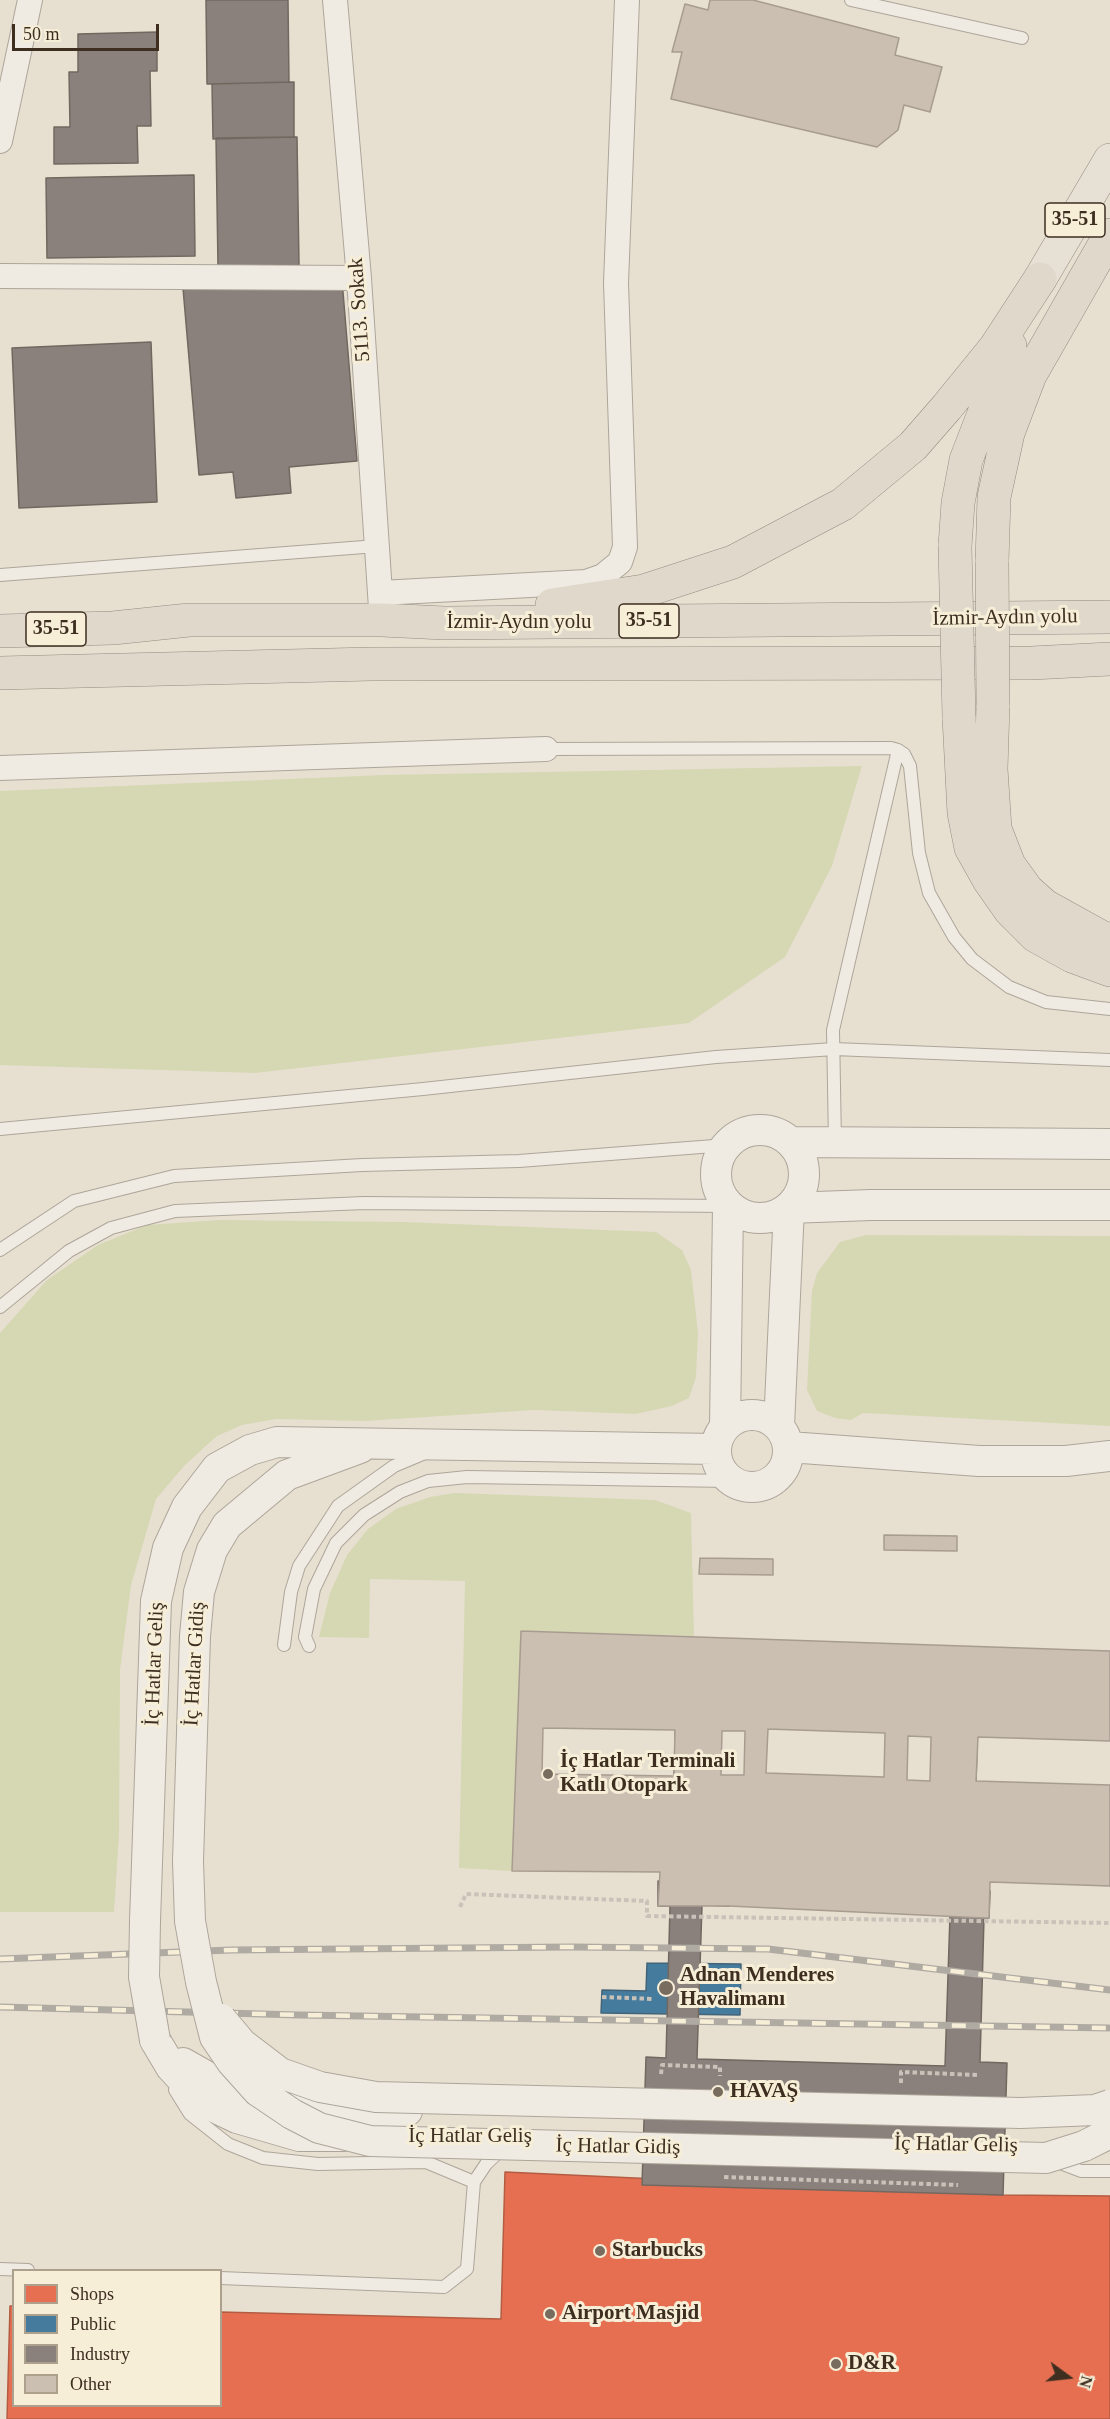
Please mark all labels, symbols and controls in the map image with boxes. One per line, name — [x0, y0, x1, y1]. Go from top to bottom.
scale bar — [15, 12, 162, 50]
text: 50 m — [23, 24, 60, 44]
road number: 35-51 — [1045, 203, 1105, 237]
street label: 5113. Sokak — [344, 257, 376, 363]
road number: 35-51 — [619, 604, 679, 638]
street label: İzmir-Aydın yolu — [932, 604, 1078, 632]
street label: İzmir-Aydın yolu — [446, 609, 592, 635]
road number: 35-51 — [26, 612, 86, 646]
street label: İç Hatlar Gidiş — [179, 1601, 211, 1727]
street label: İç Hatlar Geliş — [140, 1602, 170, 1726]
place label: İç Hatlar Terminali Katlı Otopark — [560, 1749, 735, 1799]
marker: İç Hatlar Terminali Katlı Otopark — [541, 1767, 555, 1781]
place label: Adnan Menderes Havalimanı — [680, 1963, 834, 2013]
marker: Adnan Menderes Havalimanı — [657, 1979, 675, 1997]
place label: HAVAŞ — [730, 2079, 798, 2105]
marker: HAVAŞ — [711, 2085, 725, 2099]
street label: İç Hatlar Geliş — [408, 2123, 532, 2149]
street label: İç Hatlar Geliş — [894, 2131, 1018, 2159]
street label: İç Hatlar Gidiş — [555, 2133, 681, 2161]
place label: Starbucks — [612, 2238, 703, 2264]
marker: Starbucks — [593, 2244, 607, 2258]
legend — [12, 2269, 222, 2407]
text: Shops — [70, 2284, 114, 2304]
place label: Airport Masjid — [562, 2301, 699, 2327]
marker: Airport Masjid — [543, 2307, 557, 2321]
text: Public — [70, 2314, 116, 2334]
text: Industry — [70, 2344, 130, 2364]
north arrow — [1038, 2347, 1098, 2407]
place label: D&R — [848, 2351, 896, 2377]
marker: D&R — [829, 2357, 843, 2371]
text: Other — [70, 2374, 111, 2394]
text: N — [1076, 2374, 1096, 2390]

